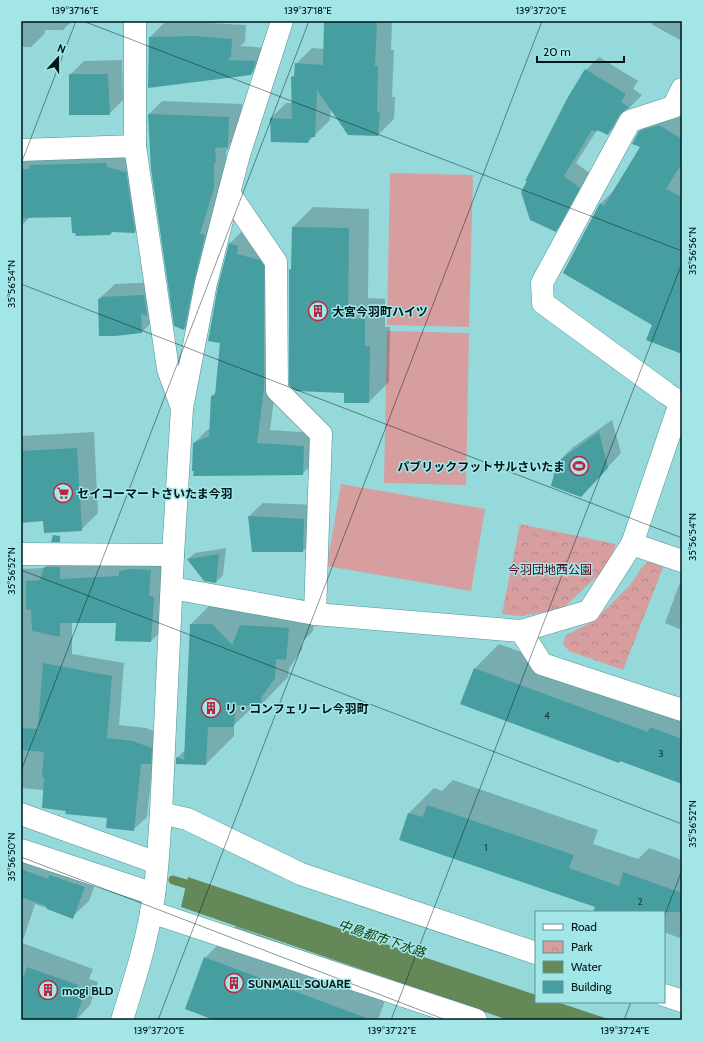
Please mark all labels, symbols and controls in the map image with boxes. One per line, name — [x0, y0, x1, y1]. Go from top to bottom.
text: 139°37'16"E — [51, 4, 99, 17]
text: 139°37'18"E — [284, 4, 332, 17]
text: 139°37'20"E — [516, 4, 567, 17]
north arrow — [38, 38, 78, 78]
scale bar — [537, 38, 624, 64]
text: N — [55, 41, 68, 57]
text: 20 m — [543, 44, 571, 59]
text: 35°56'56"N — [686, 227, 699, 275]
text: 35°56'54"N — [5, 260, 18, 308]
building icon: 大宮今羽町ハイツ — [307, 300, 329, 322]
place label: 大宮今羽町ハイツ — [332, 304, 428, 319]
sports icon: パブリックフットサルさいたま — [568, 455, 590, 477]
place label: パブリックフットサルさいたま — [397, 459, 565, 474]
supermarket icon: セイコーマートさいたま今羽 — [52, 482, 74, 504]
place label: セイコーマートさいたま今羽 — [77, 486, 233, 501]
text: 35°56'54"N — [686, 513, 699, 561]
text: 35°56'52"N — [5, 547, 18, 595]
park label: 今羽団地西公園 — [508, 562, 592, 577]
building icon: リ・コンフェリーレ今羽町 — [200, 697, 222, 719]
place label: リ・コンフェリーレ今羽町 — [225, 701, 369, 716]
house number: 4 — [544, 709, 550, 722]
house number: 3 — [658, 747, 664, 760]
text: 35°56'52"N — [686, 800, 699, 848]
text: 35°56'50"N — [5, 832, 18, 882]
house number: 1 — [484, 841, 488, 854]
house number: 2 — [637, 895, 643, 908]
legend — [535, 911, 665, 1003]
water label: 中島都市下水路 — [336, 916, 429, 961]
text: Road — [571, 919, 597, 934]
text: Park — [571, 939, 593, 954]
text: Water — [571, 959, 602, 974]
building icon: SUNMALL SQUARE — [223, 972, 245, 994]
place label: SUNMALL SQUARE — [248, 976, 351, 991]
building icon: mogi BLD — [37, 979, 59, 1001]
text: Building — [571, 979, 613, 994]
place label: mogi BLD — [62, 983, 114, 998]
text: 139°37'20"E — [134, 1024, 185, 1037]
text: 139°37'22"E — [368, 1024, 417, 1037]
text: 139°37'24"E — [600, 1024, 650, 1037]

